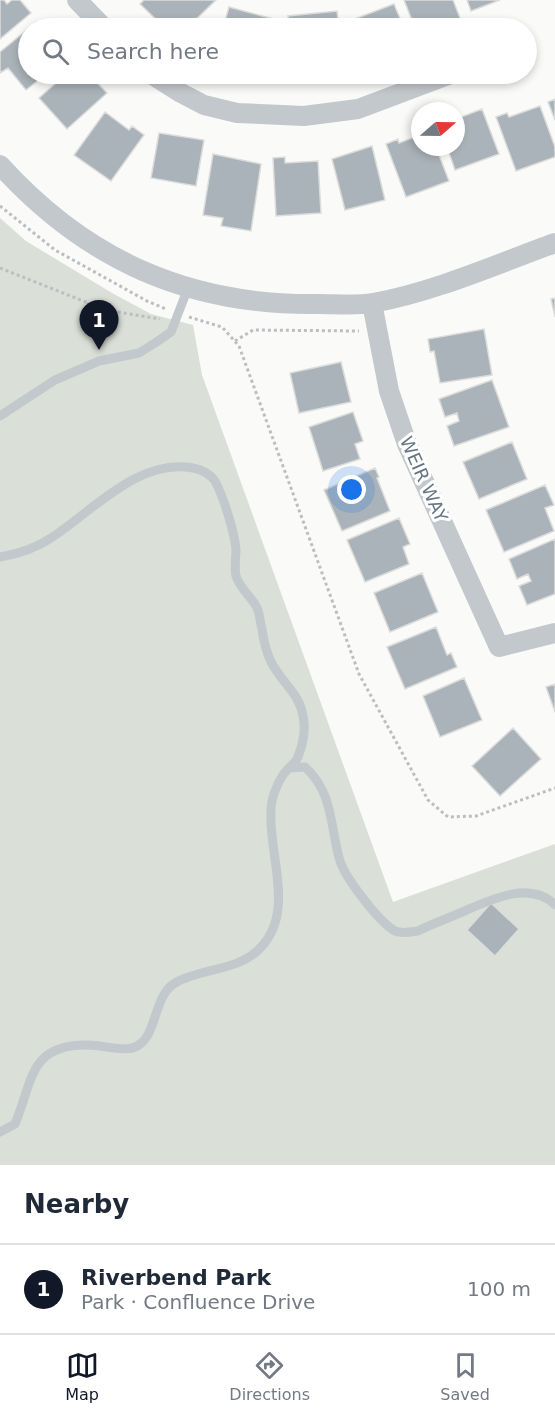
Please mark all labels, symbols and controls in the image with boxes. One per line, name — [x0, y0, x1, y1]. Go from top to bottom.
search box — [18, 18, 537, 84]
icon: search — [39, 35, 72, 68]
text: Search here — [87, 39, 219, 64]
north arrow — [411, 102, 465, 156]
pin: 1 — [80, 300, 118, 350]
street label: WEIR WAY — [396, 433, 453, 526]
your location — [337, 475, 366, 504]
text: Nearby — [24, 1189, 129, 1219]
text: Riverbend Park — [81, 1265, 271, 1290]
text: 1 — [37, 1277, 50, 1301]
text: 100 m — [467, 1277, 531, 1301]
text: Park · Confluence Drive — [81, 1290, 315, 1314]
tab: Map — [65, 1349, 99, 1404]
tab: Directions — [229, 1349, 310, 1404]
tab: Saved — [440, 1349, 490, 1404]

